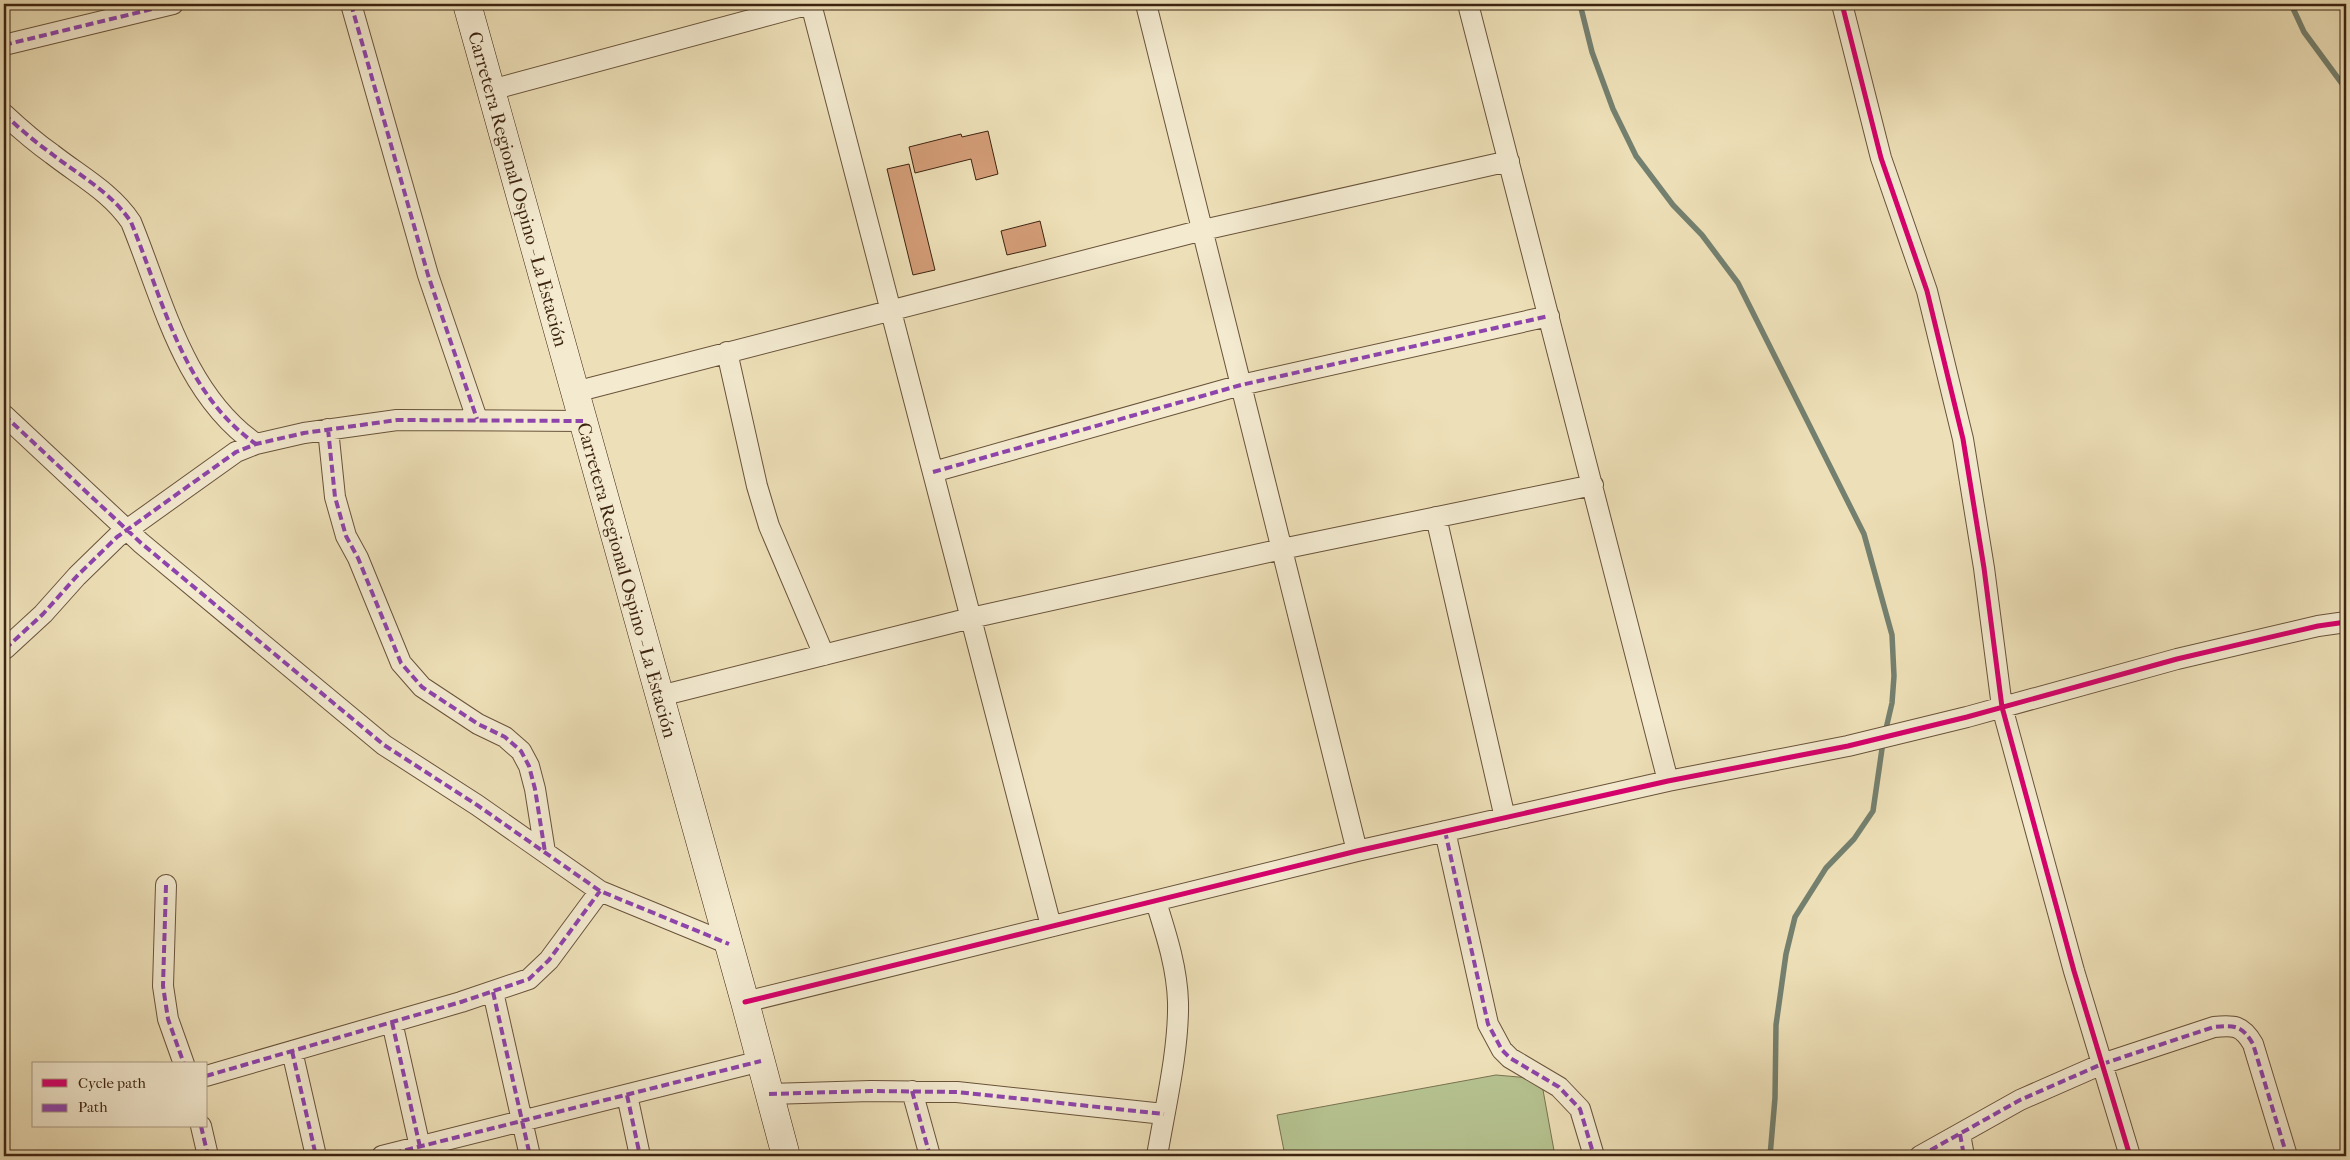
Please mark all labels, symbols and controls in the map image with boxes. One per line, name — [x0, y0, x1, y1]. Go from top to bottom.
street label: Carretera Regional Ospino - La Estación — [463, 29, 572, 349]
street label: Carretera Regional Ospino - La Estación — [572, 420, 681, 740]
legend — [32, 1062, 208, 1128]
text: Cycle path — [78, 1074, 146, 1092]
text: Path — [78, 1098, 108, 1116]

